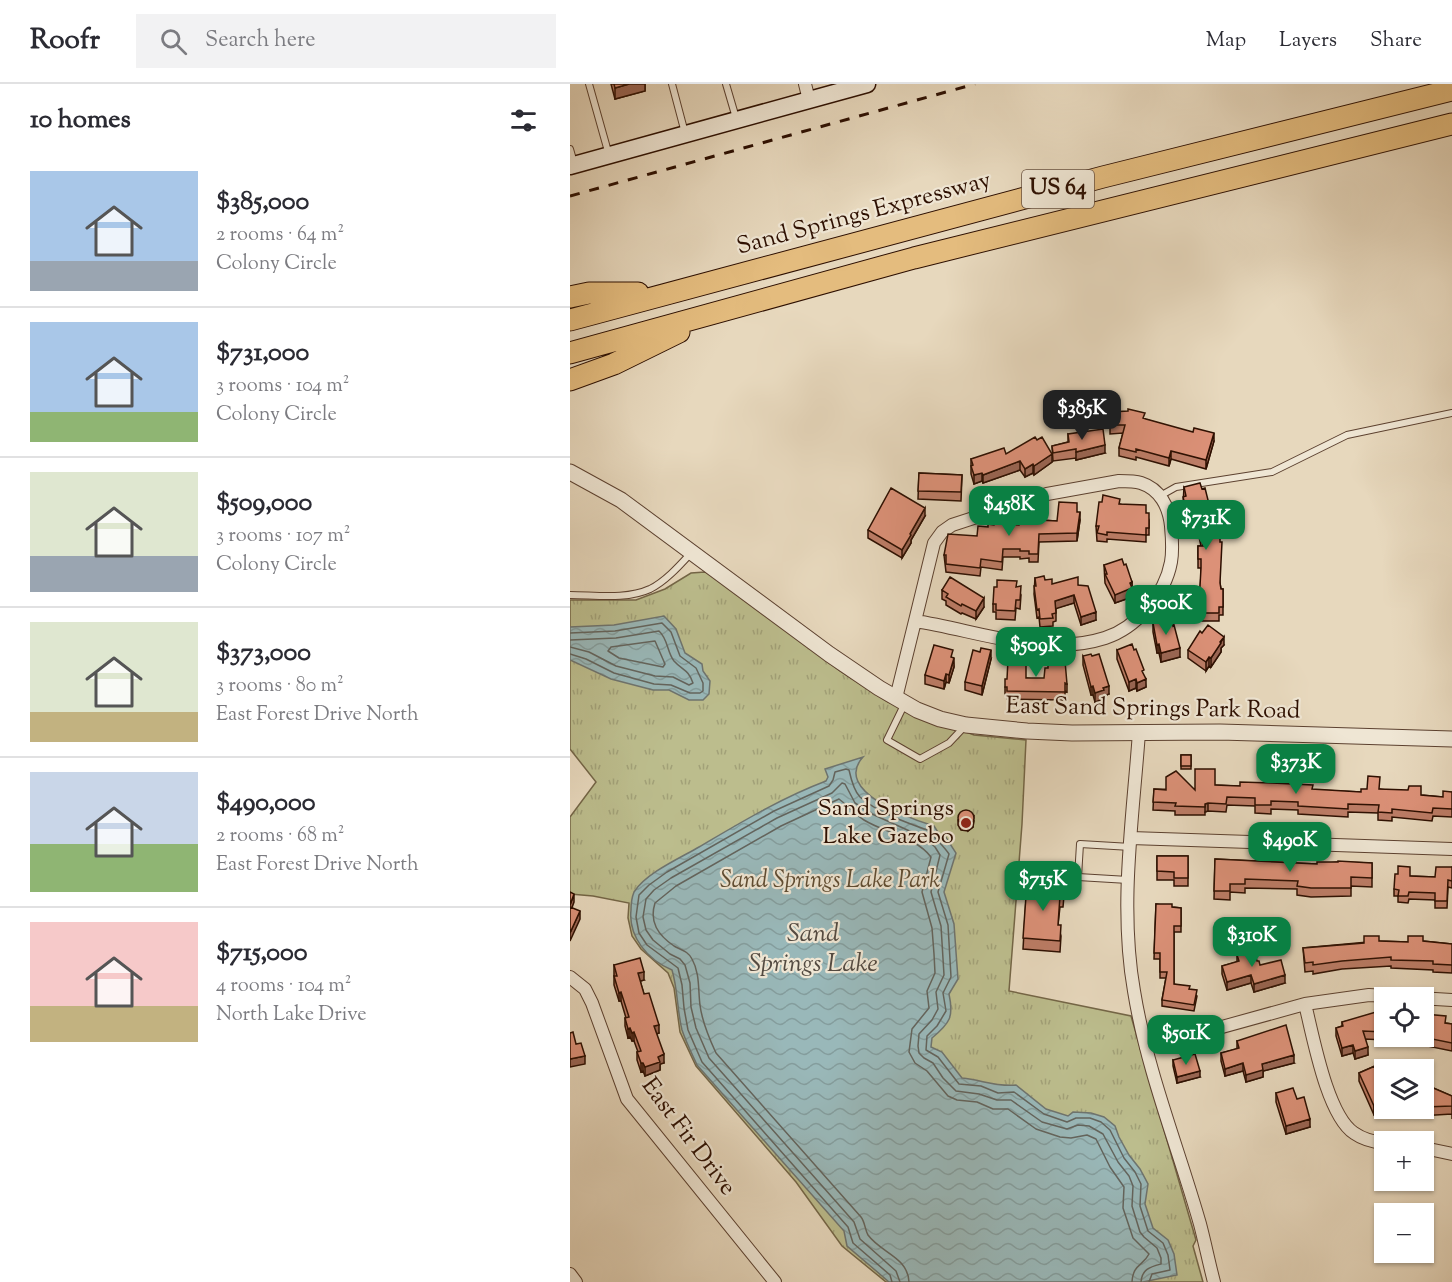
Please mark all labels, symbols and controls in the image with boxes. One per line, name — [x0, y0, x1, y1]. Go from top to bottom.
search box — [136, 14, 556, 68]
text: Roofr — [30, 21, 100, 61]
icon: search — [157, 25, 190, 58]
text: Search here — [205, 25, 315, 57]
text: Map — [1206, 26, 1246, 56]
text: Layers — [1279, 26, 1337, 56]
text: Share — [1370, 26, 1422, 56]
text: 10 homes — [30, 102, 131, 139]
icon: filters — [507, 104, 540, 137]
street label: Sand Springs Expressway — [733, 164, 995, 264]
road number: US 64 — [1022, 170, 1094, 208]
text: $385,000 — [216, 184, 309, 221]
icon: home — [78, 195, 150, 267]
text: 2 rooms · 64 m² — [216, 221, 344, 250]
text: Colony Circle — [216, 250, 337, 279]
text: $731,000 — [216, 335, 309, 372]
icon: home — [78, 346, 150, 418]
text: 3 rooms · 104 m² — [216, 372, 350, 401]
pin: $385K — [1040, 390, 1124, 441]
text: $385K — [1057, 395, 1107, 424]
text: Colony Circle — [216, 401, 337, 430]
text: $509,000 — [216, 485, 312, 522]
pin: $458K — [967, 486, 1051, 537]
text: $458K — [983, 491, 1035, 520]
icon: home — [78, 496, 150, 568]
pin: $731K — [1164, 500, 1248, 551]
text: $731K — [1181, 505, 1231, 534]
text: 3 rooms · 107 m² — [216, 522, 350, 551]
text: Colony Circle — [216, 551, 337, 580]
pin: $500K — [1124, 585, 1208, 636]
text: $500K — [1139, 590, 1193, 619]
pin: $509K — [994, 627, 1078, 678]
text: $509K — [1010, 632, 1062, 661]
text: $373,000 — [216, 635, 311, 672]
icon: home — [78, 646, 150, 718]
text: 3 rooms · 80 m² — [216, 672, 344, 701]
street label: East Sand Springs Park Road — [1005, 689, 1301, 729]
text: East Forest Drive North — [216, 701, 419, 730]
pin: $373K — [1254, 744, 1338, 795]
text: $373K — [1270, 749, 1322, 778]
text: $490,000 — [216, 785, 315, 822]
place label: Sand Springs Lake Gazebo — [817, 792, 954, 854]
icon: home — [78, 796, 150, 868]
marker: Sand Springs Lake Gazebo — [959, 816, 973, 830]
text: 2 rooms · 68 m² — [216, 822, 344, 851]
pin: $490K — [1248, 822, 1332, 873]
text: $490K — [1262, 827, 1318, 856]
text: East Forest Drive North — [216, 851, 419, 880]
pin: $715K — [1001, 861, 1085, 912]
park label: Sand Springs Lake Park — [720, 864, 940, 898]
text: $715K — [1019, 866, 1067, 895]
water label: Sand Springs Lake — [748, 916, 878, 983]
pin: $310K — [1210, 917, 1294, 968]
text: $310K — [1227, 922, 1277, 951]
text: $715,000 — [216, 935, 308, 972]
icon: home — [78, 946, 150, 1018]
text: 4 rooms · 104 m² — [216, 972, 352, 1001]
map controls — [1374, 987, 1434, 1263]
button: locate — [1374, 987, 1434, 1047]
text: North Lake Drive — [216, 1001, 366, 1030]
pin: $501K — [1144, 1015, 1228, 1066]
text: $501K — [1161, 1020, 1211, 1049]
button: layers — [1374, 1059, 1434, 1119]
street label: East Fir Drive — [632, 1071, 744, 1203]
button: + — [1374, 1131, 1434, 1191]
button: − — [1374, 1203, 1434, 1263]

